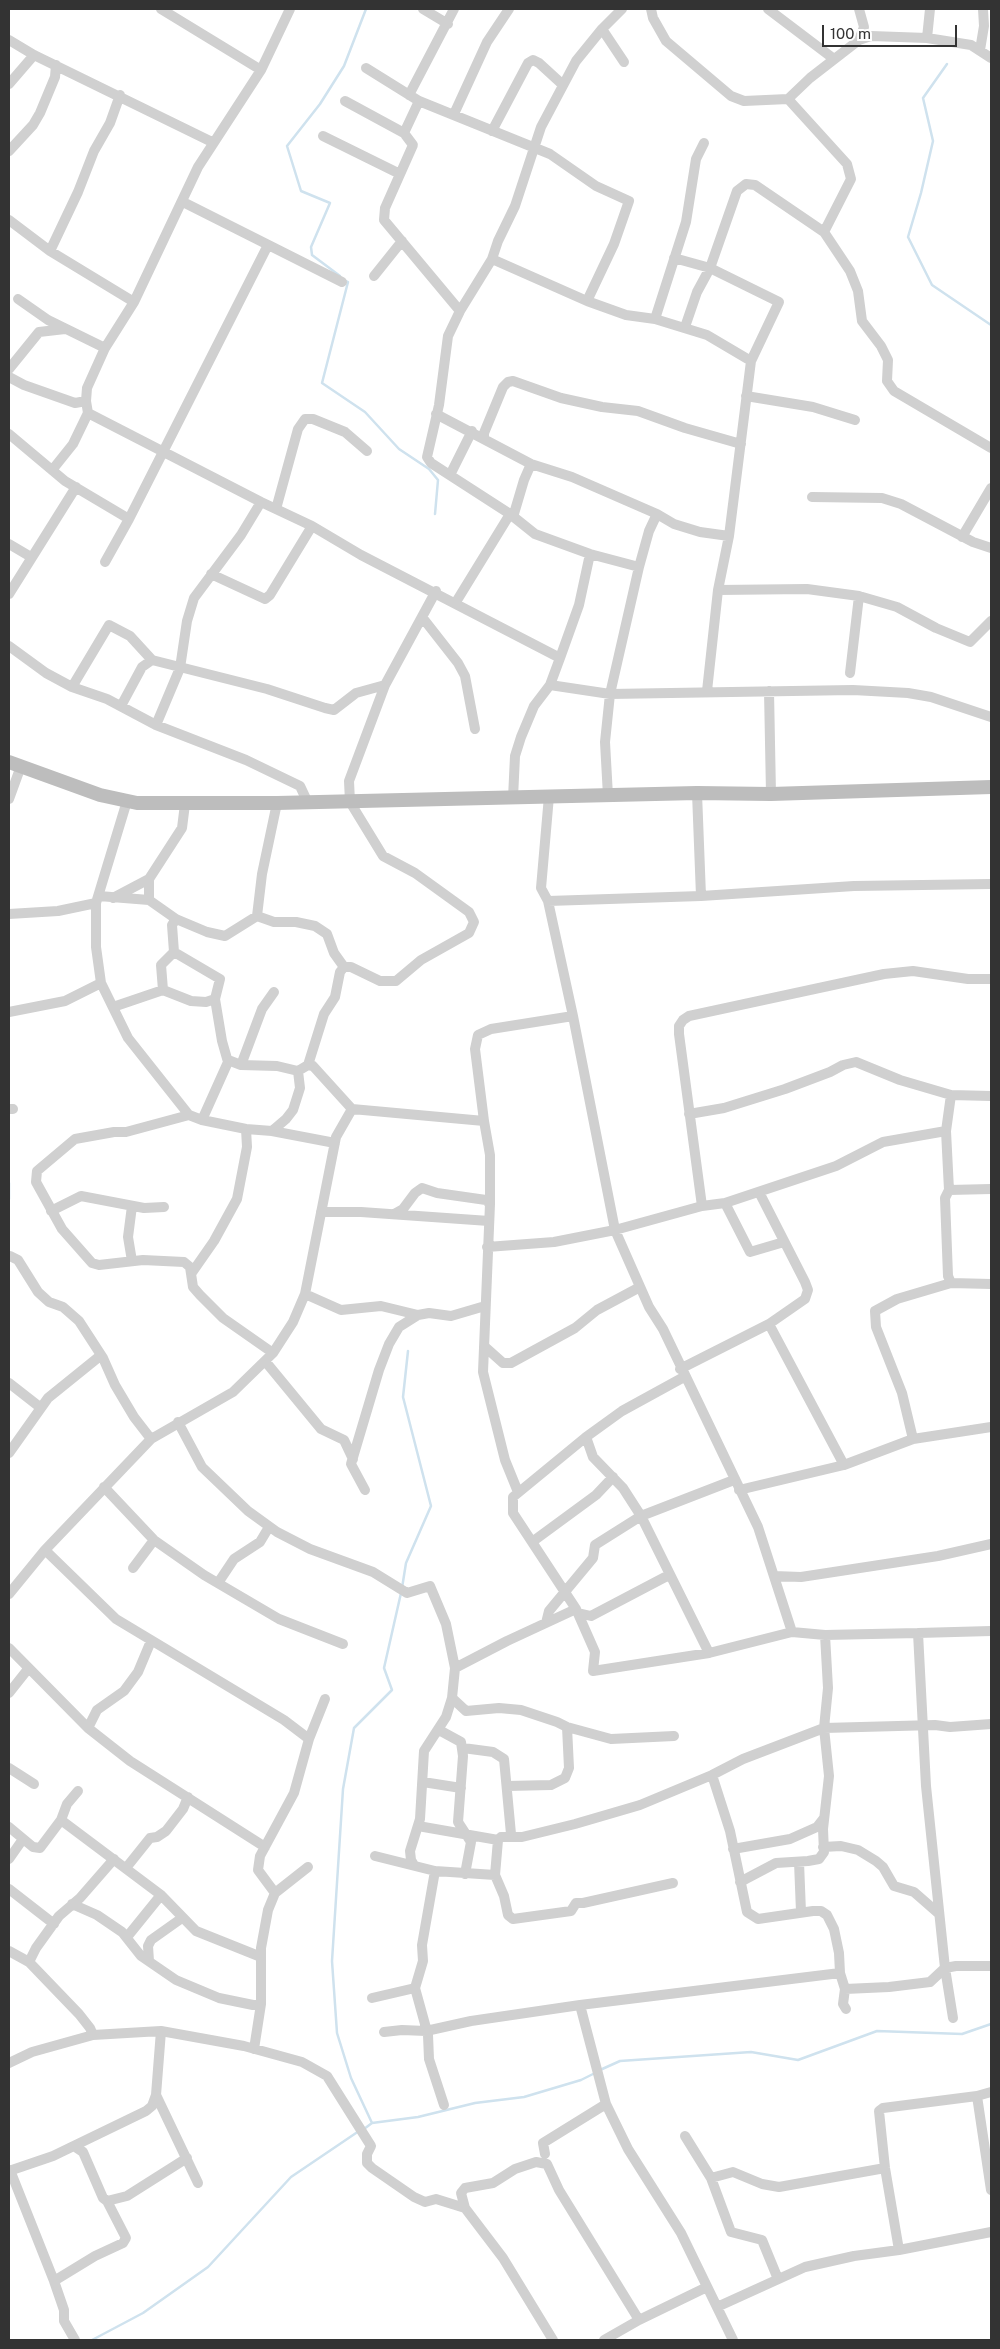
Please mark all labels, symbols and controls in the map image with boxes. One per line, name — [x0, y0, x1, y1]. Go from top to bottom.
scale bar — [825, 15, 960, 47]
text: 100 m — [830, 25, 871, 42]

